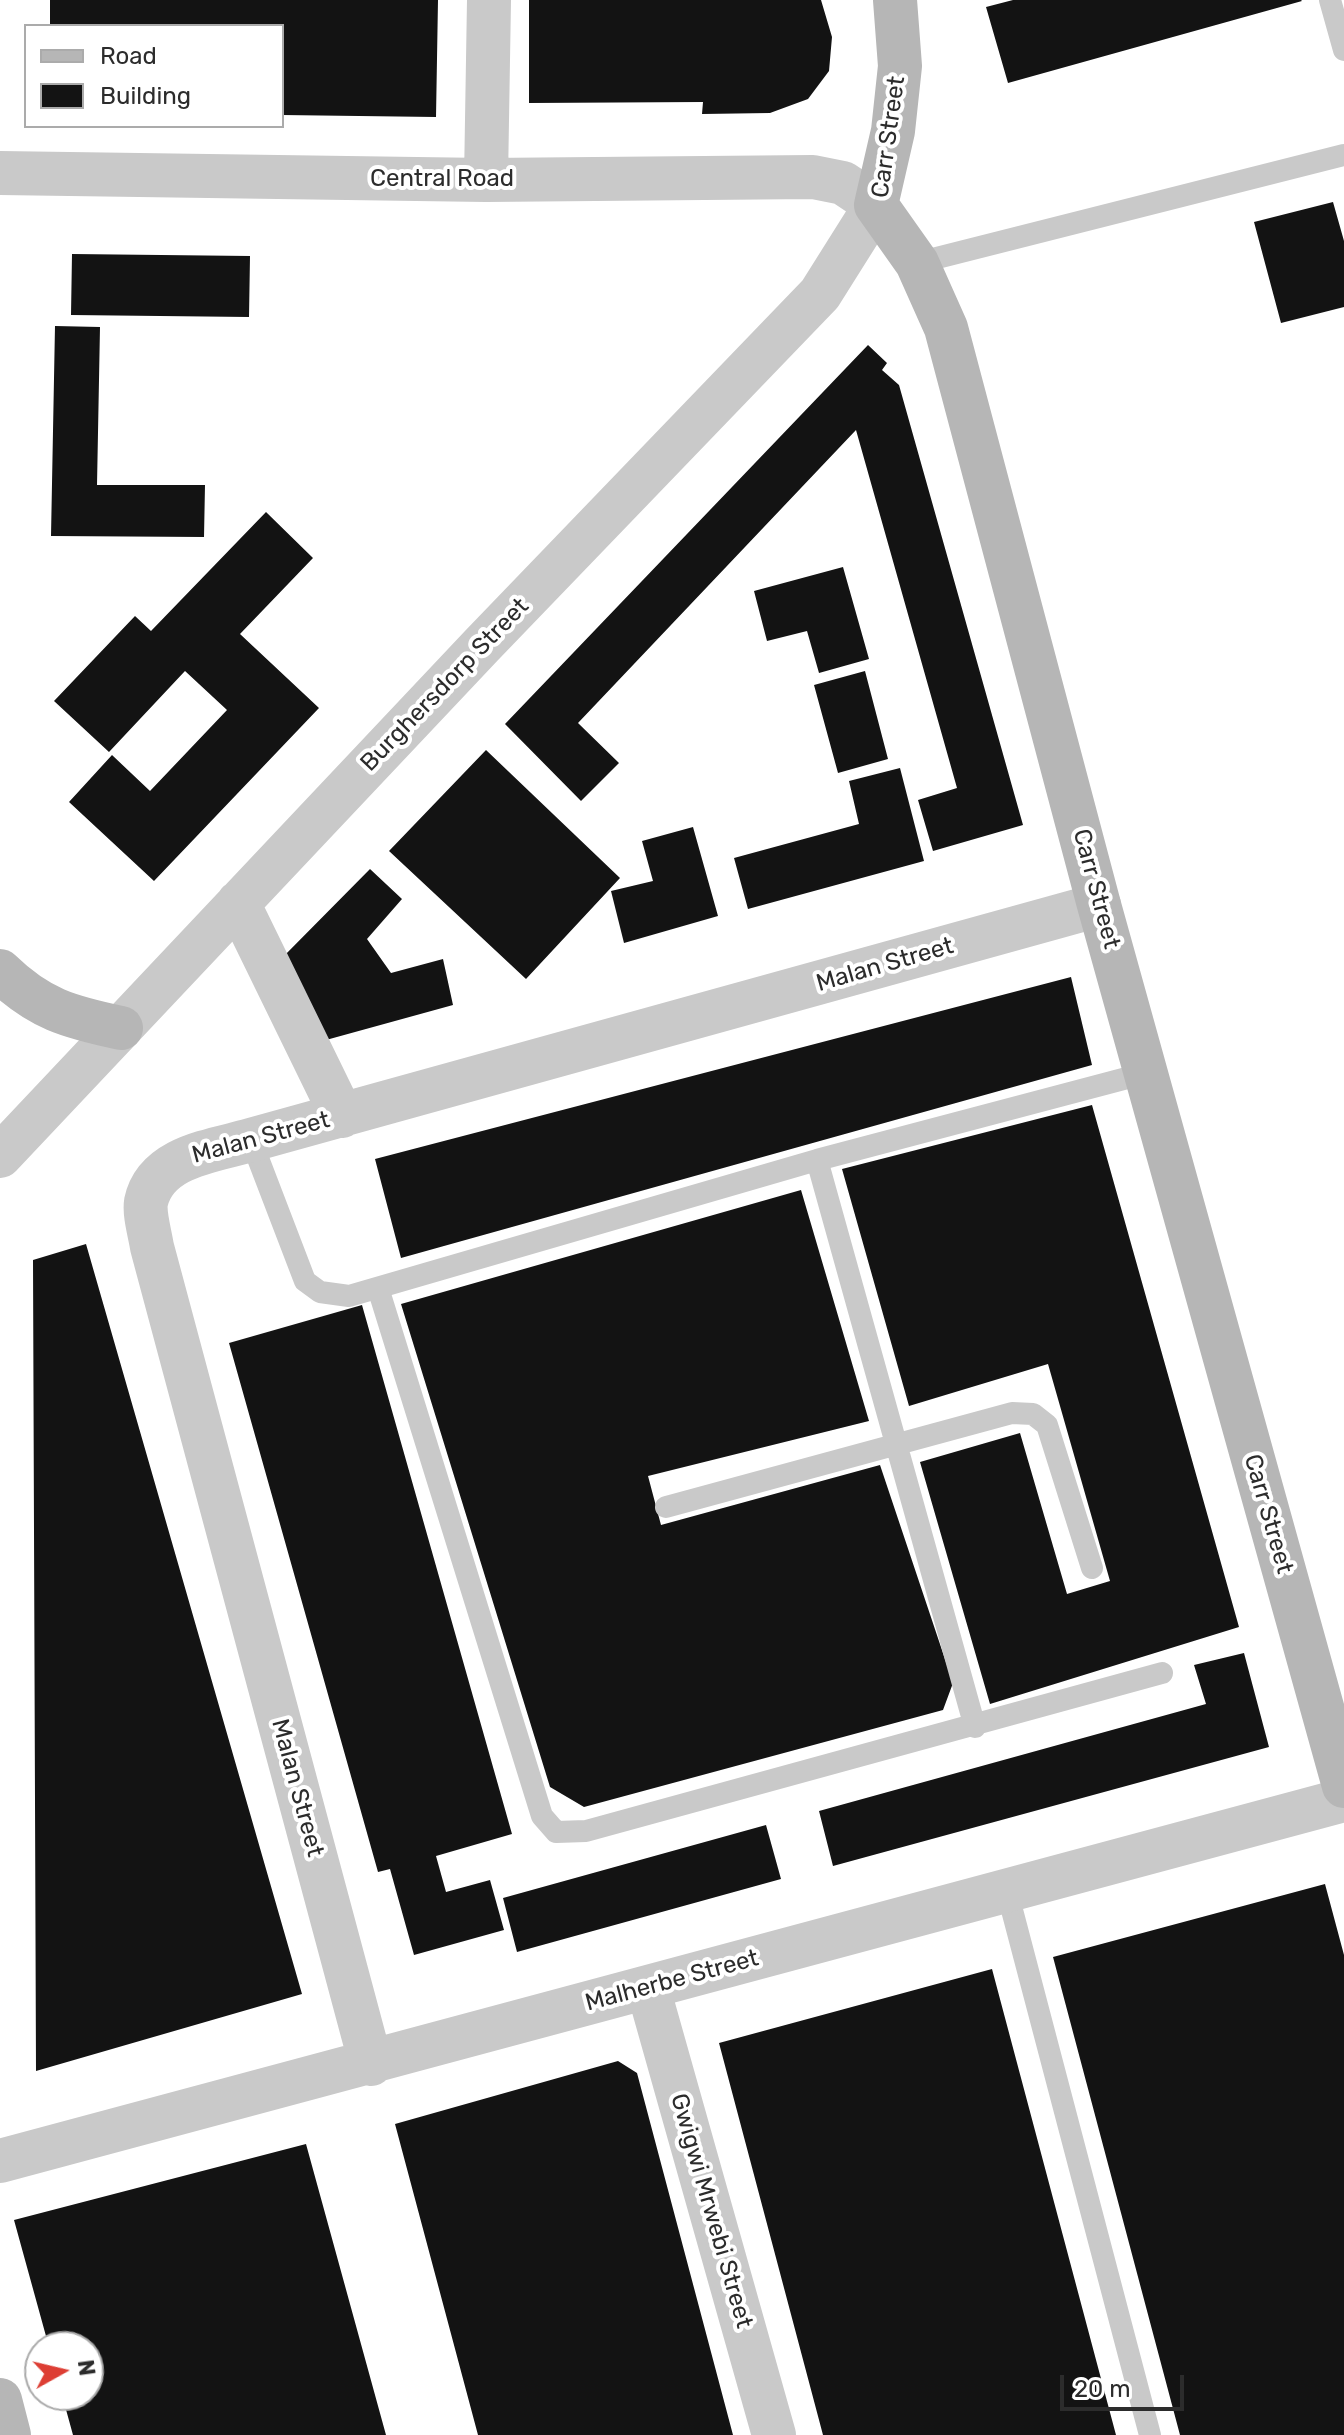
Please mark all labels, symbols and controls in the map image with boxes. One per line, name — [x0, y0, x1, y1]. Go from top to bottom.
legend — [24, 24, 284, 128]
text: Road — [100, 42, 157, 70]
street label: Carr Street — [866, 74, 912, 200]
text: Building — [100, 82, 191, 110]
street label: Central Road — [370, 165, 514, 193]
street label: Burghersdorp Street — [355, 592, 535, 778]
street label: Carr Street — [1066, 826, 1126, 952]
street label: Malan Street — [813, 932, 957, 998]
street label: Malan Street — [189, 1106, 333, 1170]
street label: Carr Street — [1237, 1451, 1299, 1577]
street label: Malan Street — [265, 1716, 329, 1860]
street label: Malherbe Street — [582, 1944, 762, 2018]
street label: Gwigwi Mrwebi Street — [664, 2090, 758, 2332]
north arrow — [24, 2331, 104, 2411]
text: N — [72, 2358, 101, 2378]
scale bar — [1064, 2359, 1188, 2409]
text: 20 m — [1074, 2375, 1131, 2403]

